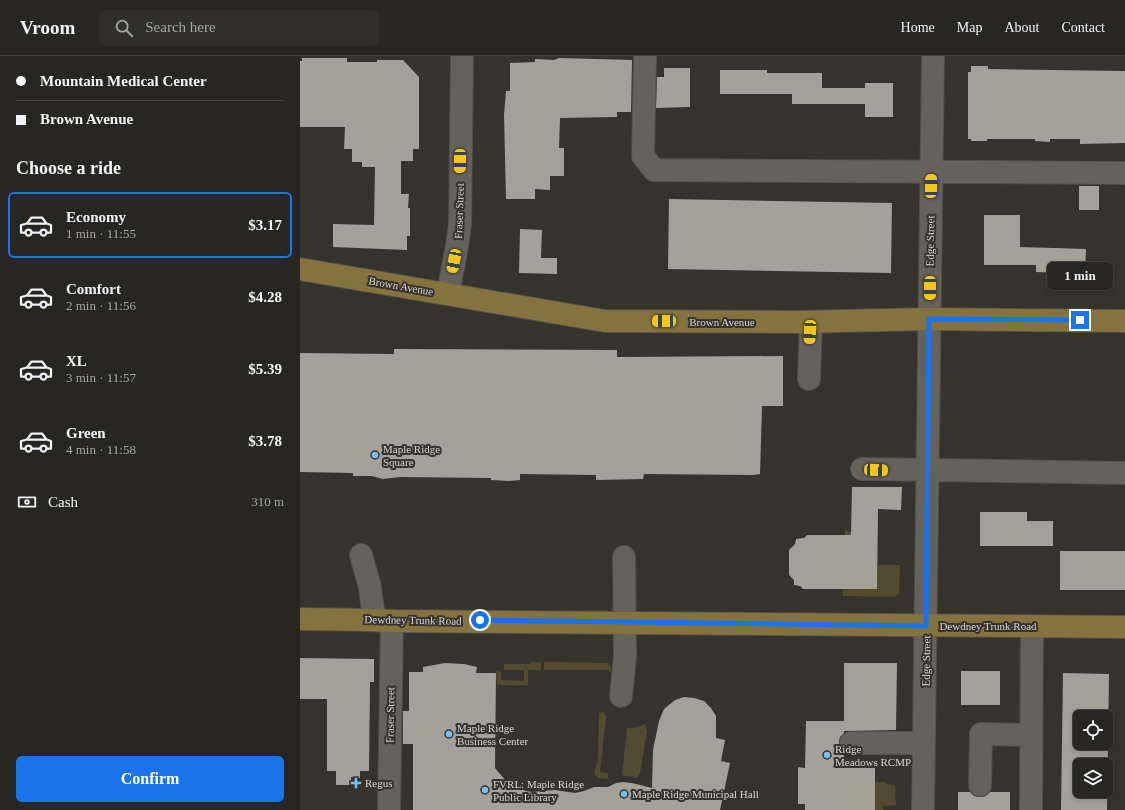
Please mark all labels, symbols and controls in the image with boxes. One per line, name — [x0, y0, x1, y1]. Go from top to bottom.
search box — [99, 10, 379, 46]
text: Vroom — [20, 17, 75, 38]
icon: search — [113, 17, 135, 39]
text: Search here — [145, 19, 216, 35]
text: Home — [901, 20, 935, 35]
text: Map — [957, 20, 982, 35]
text: About — [1004, 20, 1039, 35]
text: Contact — [1061, 20, 1105, 35]
text: Mountain Medical Center — [40, 73, 207, 89]
text: Brown Avenue — [40, 111, 133, 127]
car — [454, 149, 466, 173]
text: Choose a ride — [16, 158, 121, 178]
car — [925, 174, 937, 198]
street label: Fraser Street — [452, 183, 466, 239]
icon: car — [18, 207, 54, 243]
text: Economy — [66, 209, 126, 225]
street label: Edge Street — [924, 215, 936, 267]
text: $3.17 — [248, 217, 282, 233]
text: 1 min · 11:55 — [66, 226, 136, 241]
car — [446, 248, 462, 274]
callout: 1 min — [1047, 262, 1113, 290]
text: 1 min — [1064, 268, 1096, 283]
street label: Brown Avenue — [368, 274, 434, 298]
car — [924, 276, 936, 300]
icon: car — [18, 279, 54, 315]
text: Comfort — [66, 281, 121, 297]
text: $4.28 — [248, 289, 282, 305]
text: 2 min · 11:56 — [66, 298, 136, 313]
route end — [1071, 311, 1089, 329]
car — [652, 315, 676, 327]
street label: Brown Avenue — [689, 316, 755, 328]
car — [803, 320, 817, 344]
icon: car — [18, 351, 54, 387]
text: XL — [66, 353, 87, 369]
text: $5.39 — [248, 361, 282, 377]
text: 3 min · 11:57 — [66, 370, 136, 385]
icon: car — [18, 423, 54, 459]
text: Green — [66, 425, 106, 441]
text: $3.78 — [248, 433, 282, 449]
text: 4 min · 11:58 — [66, 442, 136, 457]
place label: Maple Ridge Square — [383, 443, 440, 468]
marker: Maple Ridge Square — [370, 450, 380, 460]
car — [864, 464, 888, 476]
icon: cash — [16, 491, 38, 513]
text: Cash — [48, 494, 78, 510]
text: 310 m — [251, 494, 284, 509]
route start — [471, 611, 489, 629]
street label: Dewdney Trunk Road — [364, 613, 462, 627]
street label: Dewdney Trunk Road — [939, 620, 1037, 632]
street label: Edge Street — [920, 635, 932, 687]
street label: Fraser Street — [384, 687, 396, 743]
map controls — [1073, 710, 1113, 798]
button: locate — [1073, 710, 1113, 750]
place label: Maple Ridge Business Center — [457, 722, 529, 747]
marker: Maple Ridge Business Center — [444, 729, 454, 739]
place label: Ridge Meadows RCMP — [835, 743, 911, 768]
marker: Ridge Meadows RCMP — [822, 750, 832, 760]
button: Confirm — [16, 756, 284, 802]
button: layers — [1073, 758, 1113, 798]
marker: Regus — [350, 777, 362, 789]
place label: Regus — [365, 777, 393, 789]
place label: FVRL: Maple Ridge Public Library — [493, 778, 584, 803]
marker: FVRL: Maple Ridge Public Library — [480, 785, 490, 795]
place label: Maple Ridge Municipal Hall — [632, 788, 759, 800]
marker: Maple Ridge Municipal Hall — [619, 789, 629, 799]

